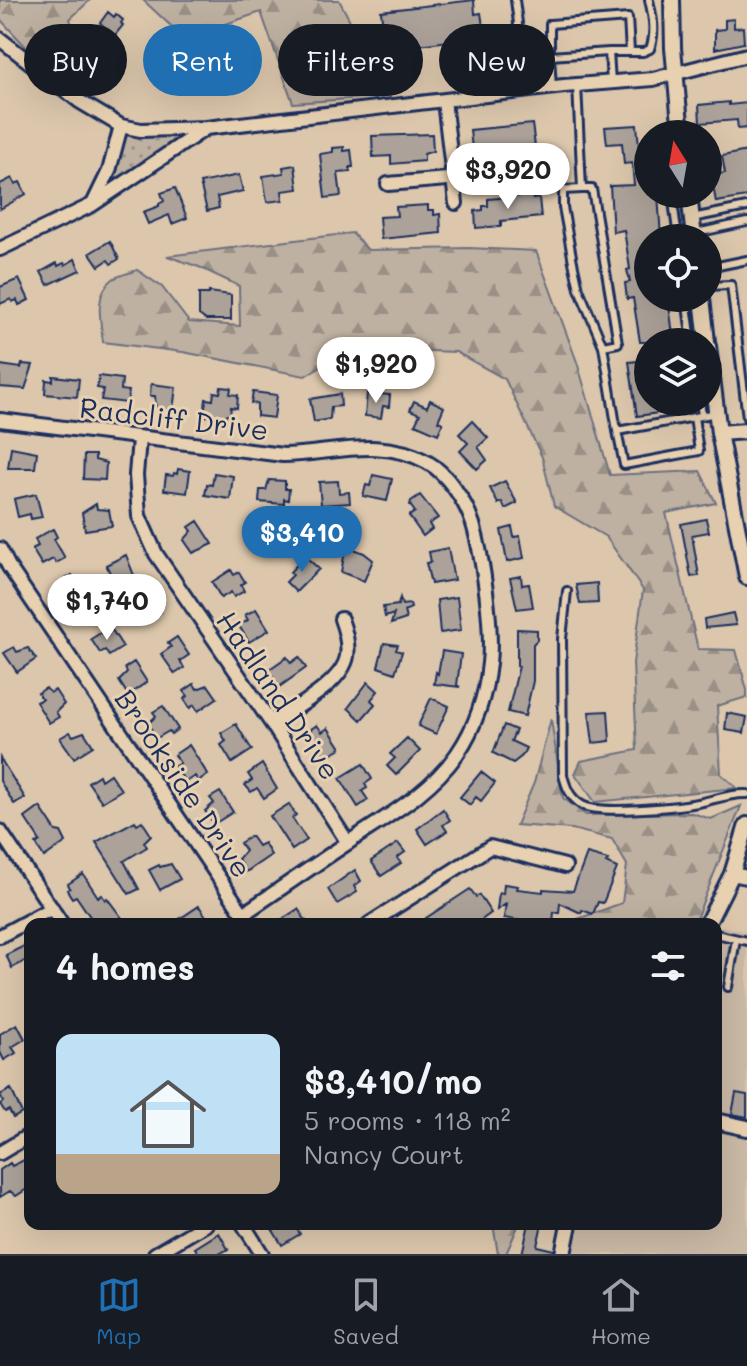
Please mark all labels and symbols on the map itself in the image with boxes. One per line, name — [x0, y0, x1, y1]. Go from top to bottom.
north arrow — [634, 120, 722, 208]
pin: $3,920 — [443, 143, 573, 211]
pin: $1,920 — [311, 337, 441, 405]
street label: Radcliff Drive — [78, 389, 270, 447]
pin: $3,410 — [237, 506, 367, 574]
pin: $1,740 — [42, 574, 172, 642]
street label: Hadland Drive — [209, 604, 349, 786]
street label: Brookside Drive — [108, 682, 260, 884]

